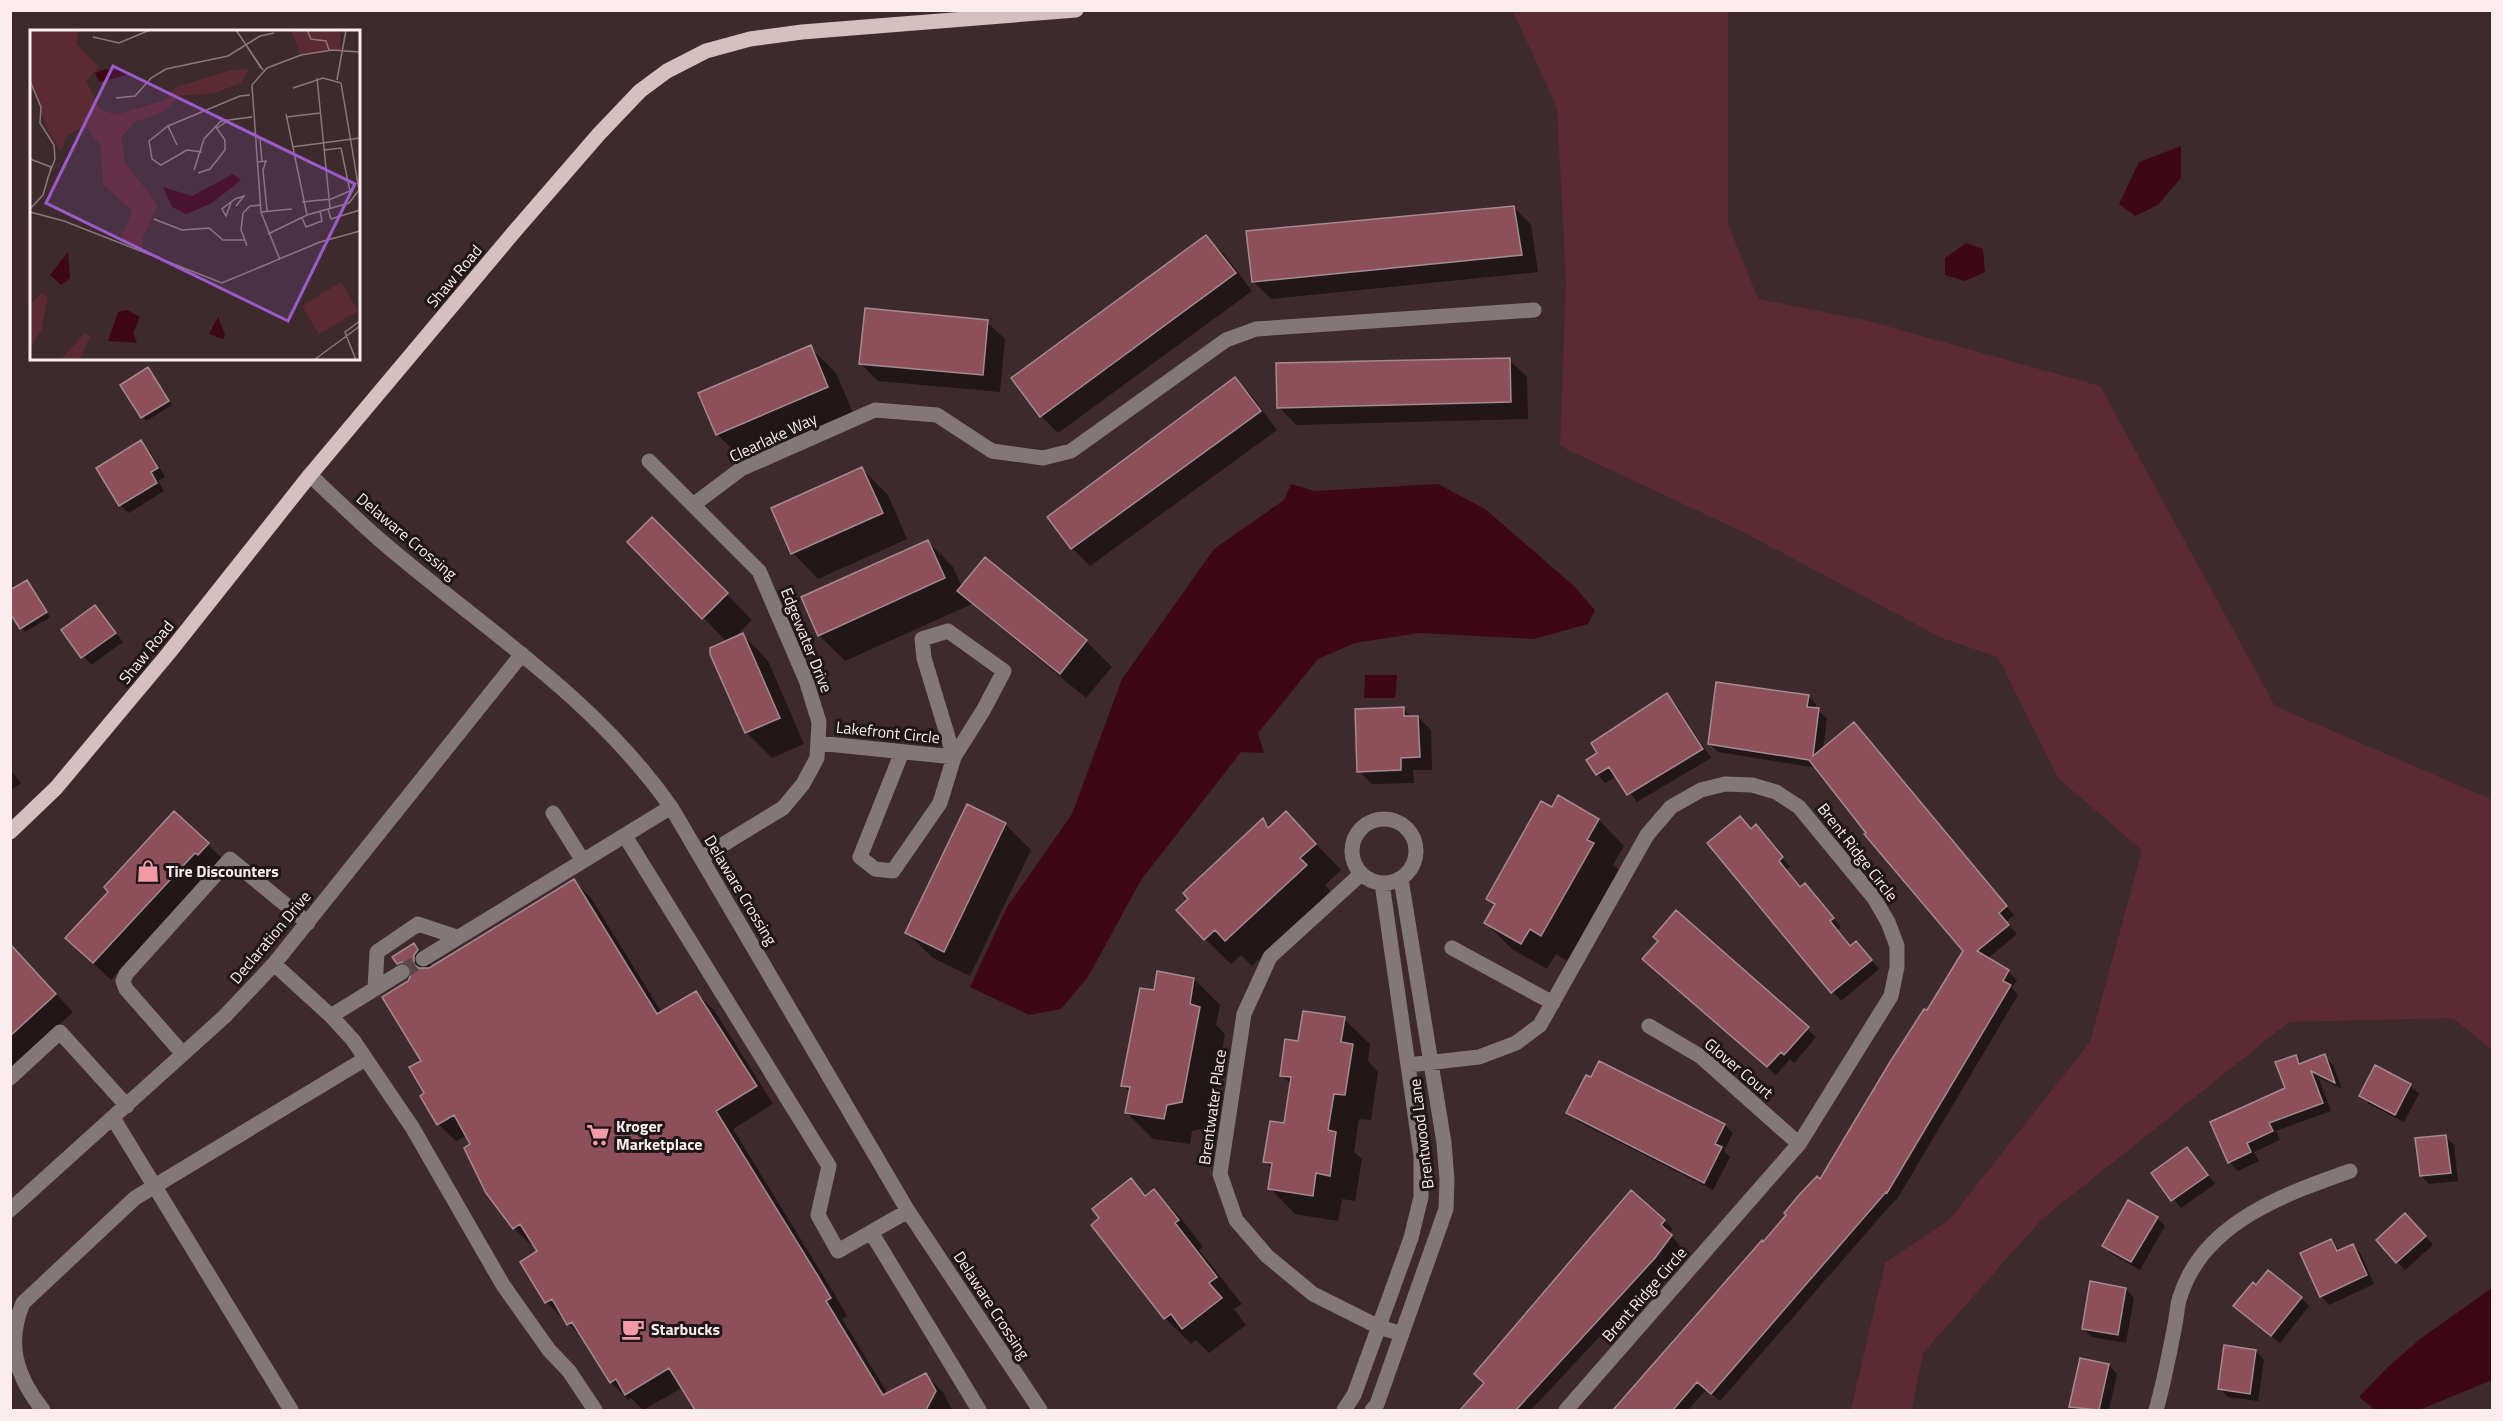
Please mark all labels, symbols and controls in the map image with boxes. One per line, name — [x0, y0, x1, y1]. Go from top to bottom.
inset map — [30, 30, 360, 360]
street label: Shaw Road — [420, 239, 488, 313]
street label: Clearlake Way — [725, 406, 821, 468]
street label: Delaware Crossing — [351, 487, 463, 585]
street label: Edgewater Drive — [775, 584, 839, 696]
street label: Shaw Road — [113, 615, 179, 689]
street label: Lakefront Circle — [835, 715, 941, 749]
street label: Brent Ridge Circle — [1812, 798, 1904, 906]
street label: Delaware Crossing — [699, 830, 783, 950]
shop icon: Tire Discounters — [135, 858, 161, 884]
place label: Tire Discounters — [166, 859, 279, 883]
street label: Declaration Drive — [224, 885, 316, 989]
street label: Glover Court — [1699, 1032, 1779, 1104]
street label: Brentwater Place — [1192, 1048, 1232, 1166]
street label: Brentwood Lane — [1402, 1078, 1440, 1190]
place label: Kroger Marketplace — [616, 1114, 702, 1156]
supermarket icon: Kroger Marketplace — [585, 1122, 611, 1148]
street label: Brent Ridge Circle — [1596, 1241, 1692, 1347]
street label: Delaware Crossing — [948, 1246, 1036, 1364]
cafe icon: Starbucks — [620, 1316, 646, 1342]
place label: Starbucks — [651, 1317, 720, 1341]

